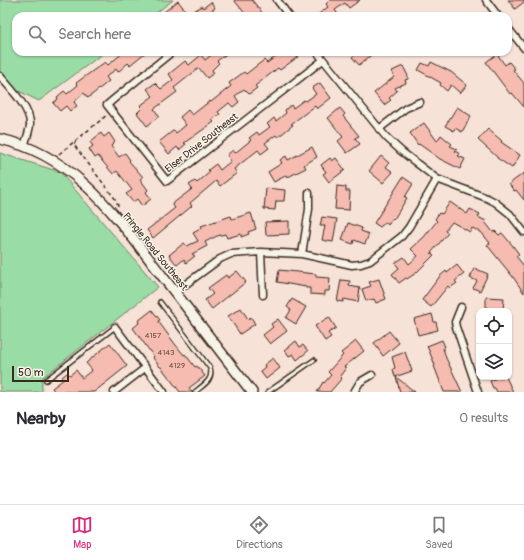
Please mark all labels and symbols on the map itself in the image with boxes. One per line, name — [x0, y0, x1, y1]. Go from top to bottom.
street label: Elser Drive Southeast — [163, 110, 241, 175]
street label: Pringle Road Southeast — [120, 210, 191, 294]
house number: 4157 — [145, 331, 162, 340]
house number: 4143 — [158, 348, 175, 357]
house number: 4129 — [169, 361, 185, 370]
scale bar — [12, 364, 69, 383]

